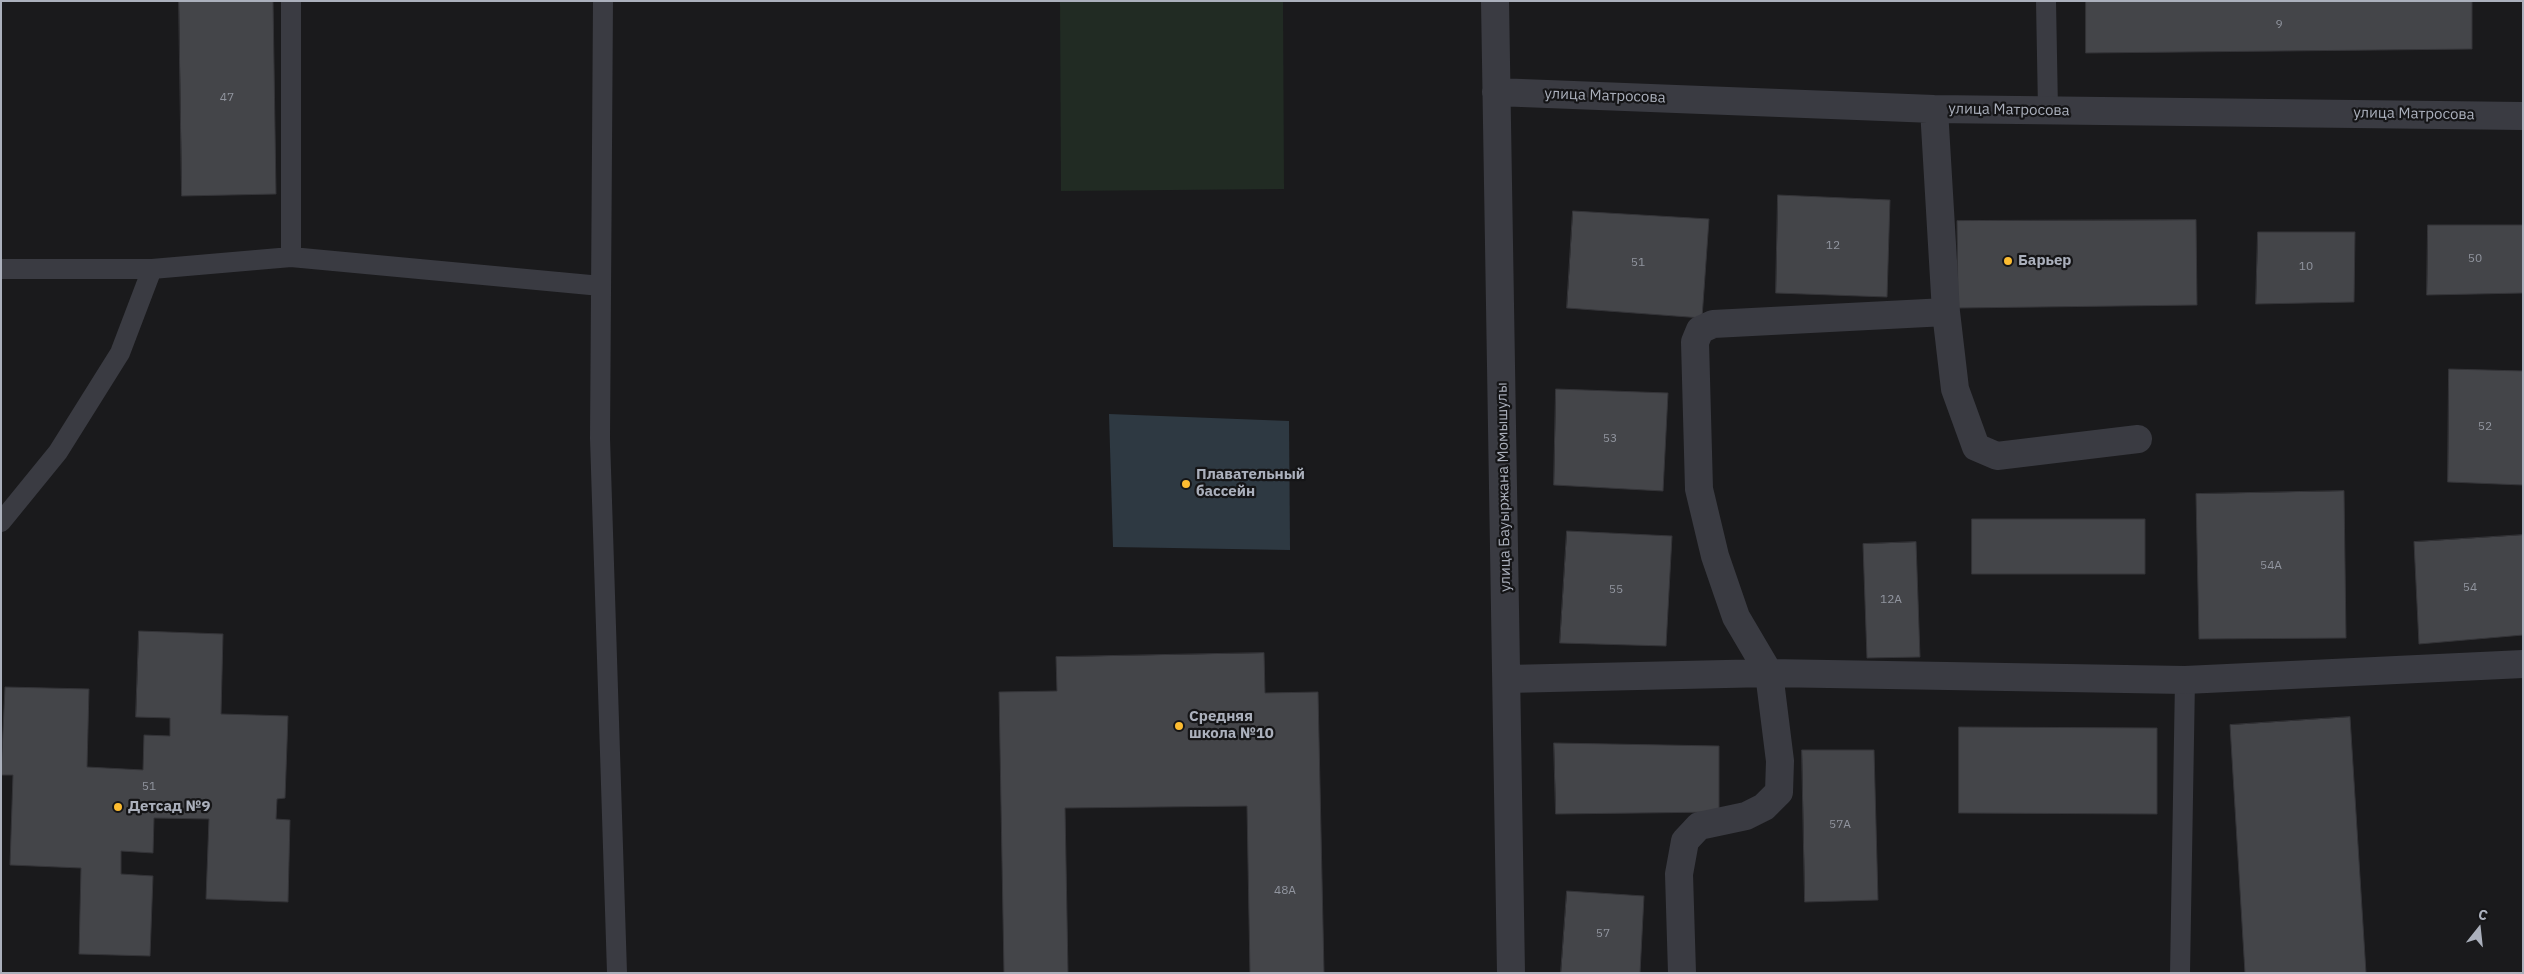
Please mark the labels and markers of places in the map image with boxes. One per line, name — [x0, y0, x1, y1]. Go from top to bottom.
place label: Барьер — [2018, 252, 2071, 270]
marker: Барьер — [2002, 255, 2014, 267]
place label: Плавательный бассейн — [1196, 466, 1305, 501]
marker: Плавательный бассейн — [1180, 478, 1192, 490]
place label: Средняя школа №10 — [1189, 708, 1274, 743]
marker: Средняя школа №10 — [1173, 720, 1185, 732]
place label: Детсад №9 — [128, 798, 210, 816]
marker: Детсад №9 — [112, 801, 124, 813]

